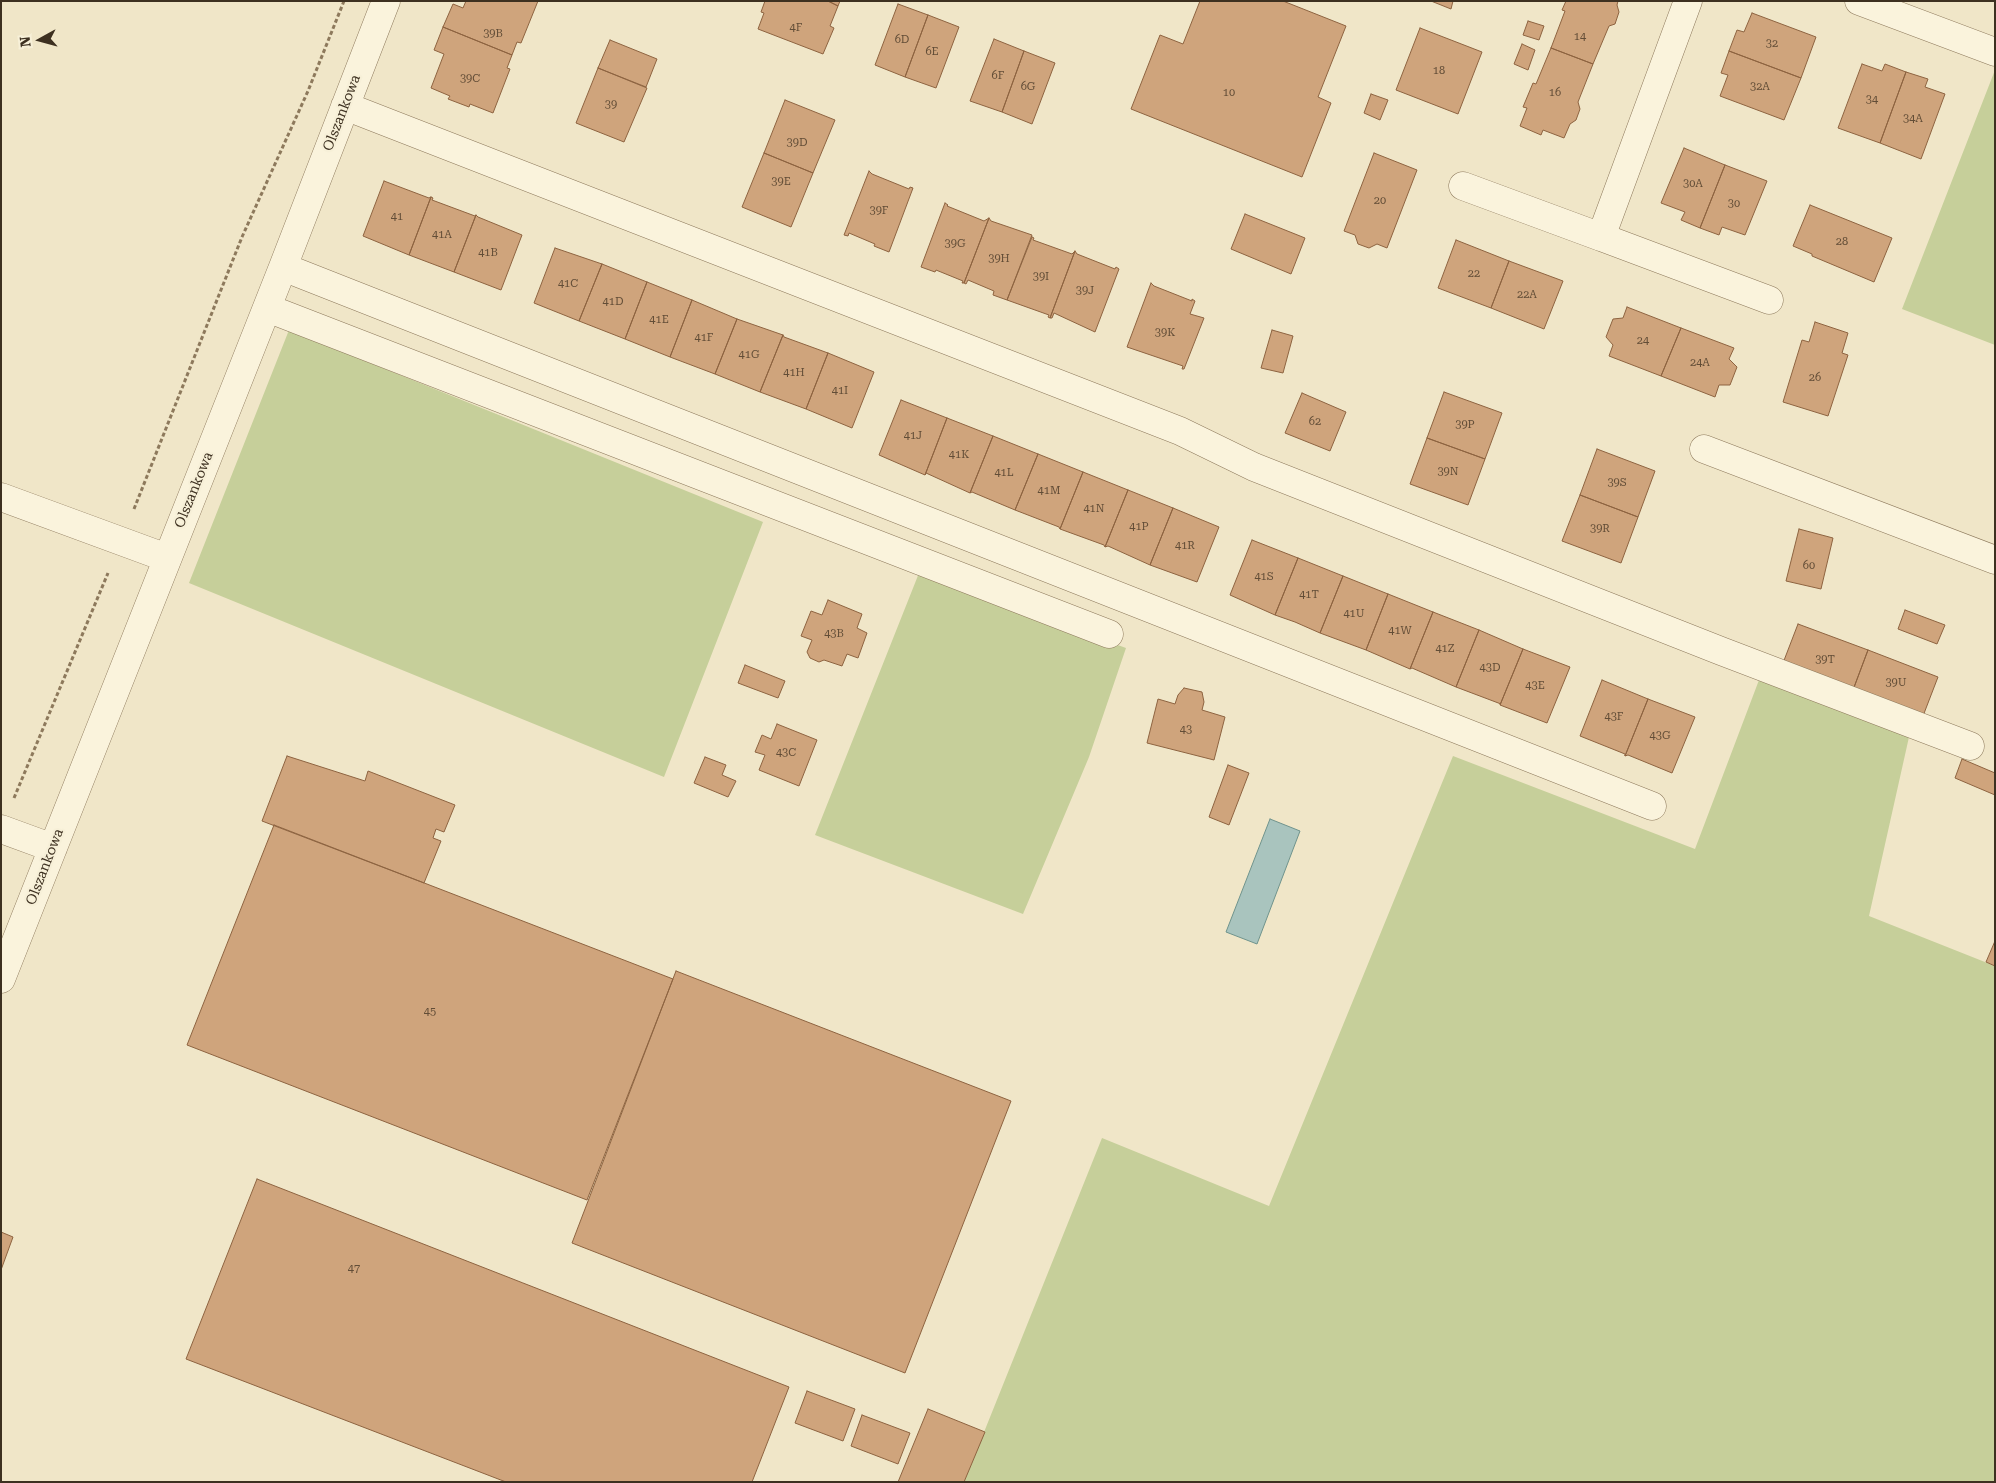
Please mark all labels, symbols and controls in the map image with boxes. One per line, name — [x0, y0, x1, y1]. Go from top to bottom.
north arrow — [15, 15, 65, 65]
house number: 4F — [790, 21, 802, 35]
house number: 39B — [483, 27, 503, 41]
house number: 14 — [1574, 30, 1586, 44]
house number: 6D — [895, 33, 909, 47]
text: N — [17, 36, 34, 48]
house number: 32 — [1766, 37, 1778, 51]
house number: 6E — [925, 45, 939, 59]
house number: 18 — [1433, 64, 1445, 78]
house number: 6F — [992, 69, 1004, 83]
street label: Olszankowa — [320, 72, 364, 154]
house number: 39C — [460, 72, 480, 86]
house number: 6G — [1021, 80, 1035, 94]
house number: 32A — [1750, 80, 1770, 94]
house number: 10 — [1223, 86, 1235, 100]
house number: 16 — [1549, 86, 1561, 100]
house number: 34 — [1866, 93, 1878, 107]
house number: 39 — [605, 98, 617, 112]
house number: 34A — [1903, 112, 1923, 126]
house number: 39D — [787, 136, 807, 150]
house number: 39E — [771, 175, 791, 189]
house number: 30A — [1683, 177, 1703, 191]
house number: 20 — [1374, 194, 1386, 208]
house number: 30 — [1728, 197, 1740, 211]
house number: 39F — [870, 204, 888, 218]
house number: 41 — [391, 210, 403, 224]
house number: 41A — [432, 228, 452, 242]
house number: 28 — [1836, 235, 1848, 249]
house number: 39G — [945, 237, 965, 251]
house number: 41B — [478, 246, 498, 260]
house number: 39H — [988, 252, 1010, 266]
house number: 22 — [1468, 267, 1480, 281]
house number: 39I — [1033, 270, 1049, 284]
house number: 41C — [558, 277, 578, 291]
house number: 39J — [1076, 284, 1094, 298]
house number: 22A — [1517, 288, 1537, 302]
house number: 41D — [603, 295, 623, 309]
house number: 41E — [649, 313, 669, 327]
house number: 39K — [1155, 326, 1175, 340]
house number: 41F — [695, 331, 713, 345]
house number: 24 — [1637, 334, 1649, 348]
house number: 41G — [739, 348, 759, 362]
house number: 24A — [1690, 356, 1710, 370]
house number: 41H — [783, 366, 805, 380]
house number: 26 — [1809, 371, 1821, 385]
house number: 41I — [832, 384, 848, 398]
house number: 62 — [1309, 415, 1321, 429]
house number: 39P — [1455, 418, 1475, 432]
house number: 41J — [904, 429, 922, 443]
house number: 41K — [949, 448, 969, 462]
street label: Olszankowa — [171, 449, 217, 531]
house number: 39N — [1437, 465, 1459, 479]
house number: 41L — [994, 466, 1014, 480]
house number: 39S — [1607, 476, 1627, 490]
house number: 41M — [1038, 484, 1060, 498]
house number: 41N — [1083, 502, 1105, 516]
house number: 41P — [1129, 520, 1149, 534]
house number: 39R — [1590, 522, 1610, 536]
house number: 41R — [1175, 539, 1195, 553]
house number: 60 — [1803, 559, 1815, 573]
house number: 41S — [1254, 570, 1274, 584]
house number: 41T — [1299, 588, 1319, 602]
house number: 41U — [1343, 607, 1365, 621]
house number: 41W — [1388, 624, 1412, 638]
house number: 43B — [824, 627, 844, 641]
house number: 41Z — [1435, 642, 1455, 656]
house number: 39T — [1815, 653, 1835, 667]
house number: 43D — [1480, 661, 1500, 675]
house number: 39U — [1885, 676, 1907, 690]
house number: 43E — [1525, 679, 1545, 693]
house number: 43F — [1605, 710, 1623, 724]
house number: 43 — [1180, 723, 1192, 737]
house number: 43G — [1650, 729, 1670, 743]
house number: 43C — [776, 746, 796, 760]
street label: Olszankowa — [23, 826, 67, 908]
house number: 45 — [424, 1005, 436, 1019]
house number: 47 — [348, 1262, 360, 1276]

